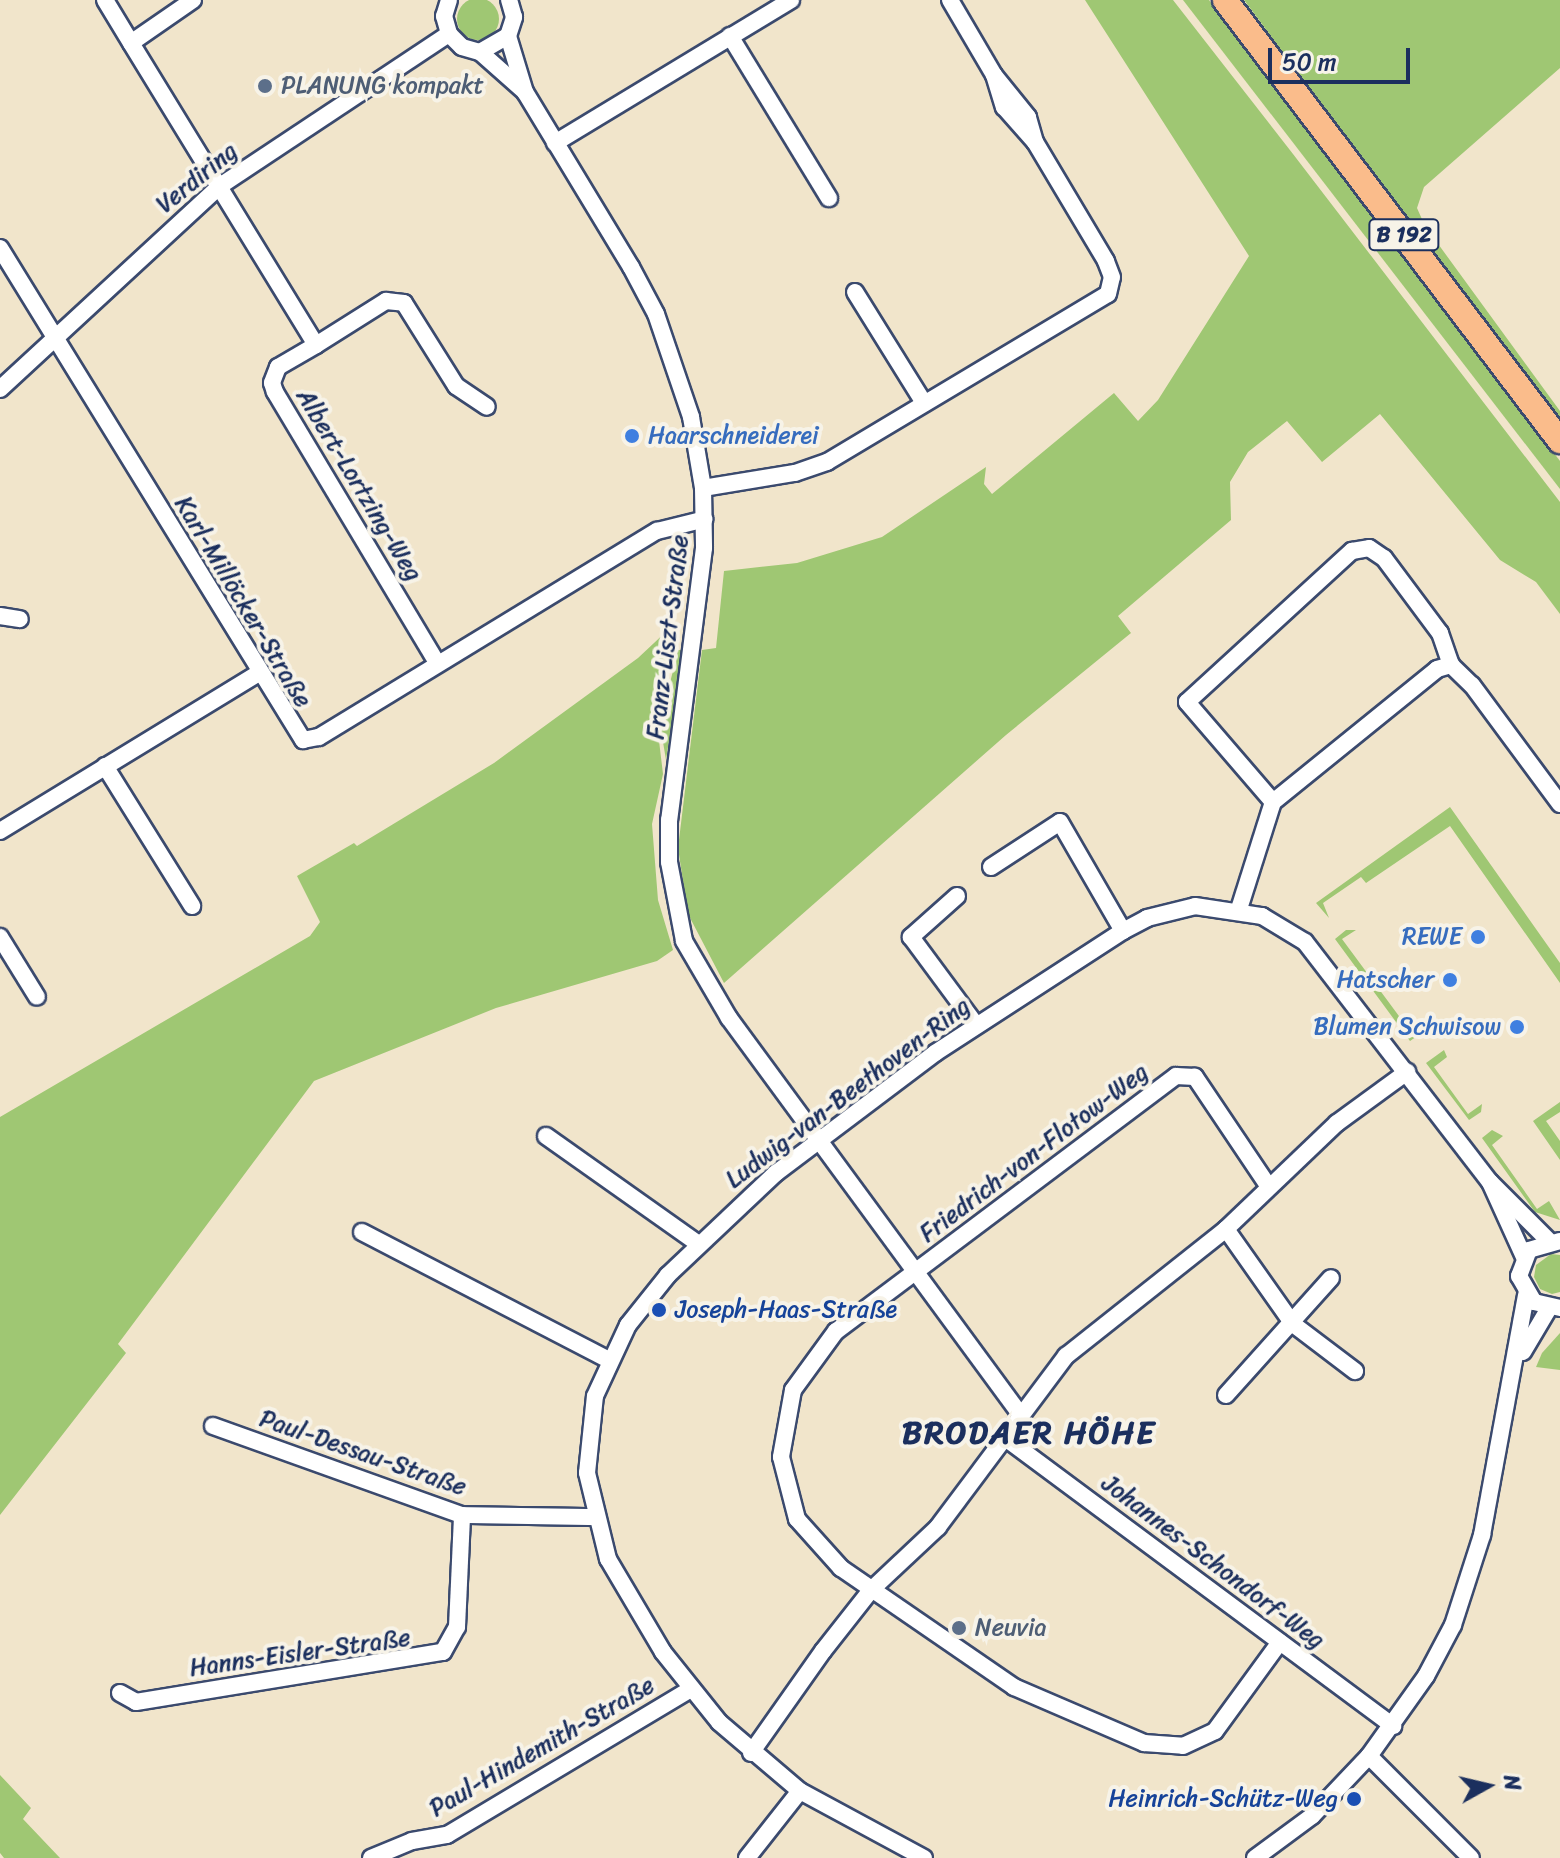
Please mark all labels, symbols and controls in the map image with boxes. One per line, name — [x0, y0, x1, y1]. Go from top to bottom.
scale bar — [1272, 32, 1414, 82]
text: 50 m — [1282, 41, 1337, 83]
place label: PLANUNG kompakt — [281, 72, 484, 100]
marker: PLANUNG kompakt — [256, 77, 274, 95]
street label: Verdiring — [151, 137, 243, 219]
road number: B 192 — [1368, 217, 1440, 253]
street label: Albert-Lortzing-Weg — [290, 384, 428, 586]
place label: Haarschneiderei — [648, 422, 819, 450]
marker: Haarschneiderei — [623, 427, 641, 445]
street label: Karl-Millöcker-Straße — [169, 491, 317, 713]
street label: Franz-Liszt-Straße — [641, 533, 695, 741]
place label: REWE — [1402, 923, 1462, 951]
marker: REWE — [1469, 928, 1487, 946]
place label: Hatscher — [1337, 966, 1434, 994]
marker: Hatscher — [1441, 971, 1459, 989]
street label: Ludwig-van-Beethoven-Ring — [720, 992, 976, 1194]
place label: Blumen Schwisow — [1313, 1013, 1501, 1041]
marker: Blumen Schwisow — [1508, 1018, 1526, 1036]
street label: Friedrich-von-Flotow-Weg — [914, 1058, 1154, 1248]
place label: Joseph-Haas-Straße — [675, 1296, 897, 1324]
marker: Joseph-Haas-Straße — [650, 1301, 668, 1319]
street label: Paul-Dessau-Straße — [256, 1404, 470, 1502]
district label: BRODAER HÖHE — [902, 1414, 1156, 1452]
street label: Johannes-Schondorf-Weg — [1096, 1469, 1330, 1655]
place label: Neuvia — [975, 1614, 1047, 1642]
marker: Neuvia — [950, 1619, 968, 1637]
street label: Hanns-Eisler-Straße — [188, 1623, 412, 1683]
street label: Paul-Hindemith-Straße — [425, 1671, 659, 1823]
north arrow — [1448, 1746, 1528, 1826]
text: N — [1492, 1772, 1533, 1793]
place label: Heinrich-Schütz-Weg — [1108, 1785, 1338, 1813]
marker: Heinrich-Schütz-Weg — [1345, 1790, 1363, 1808]

